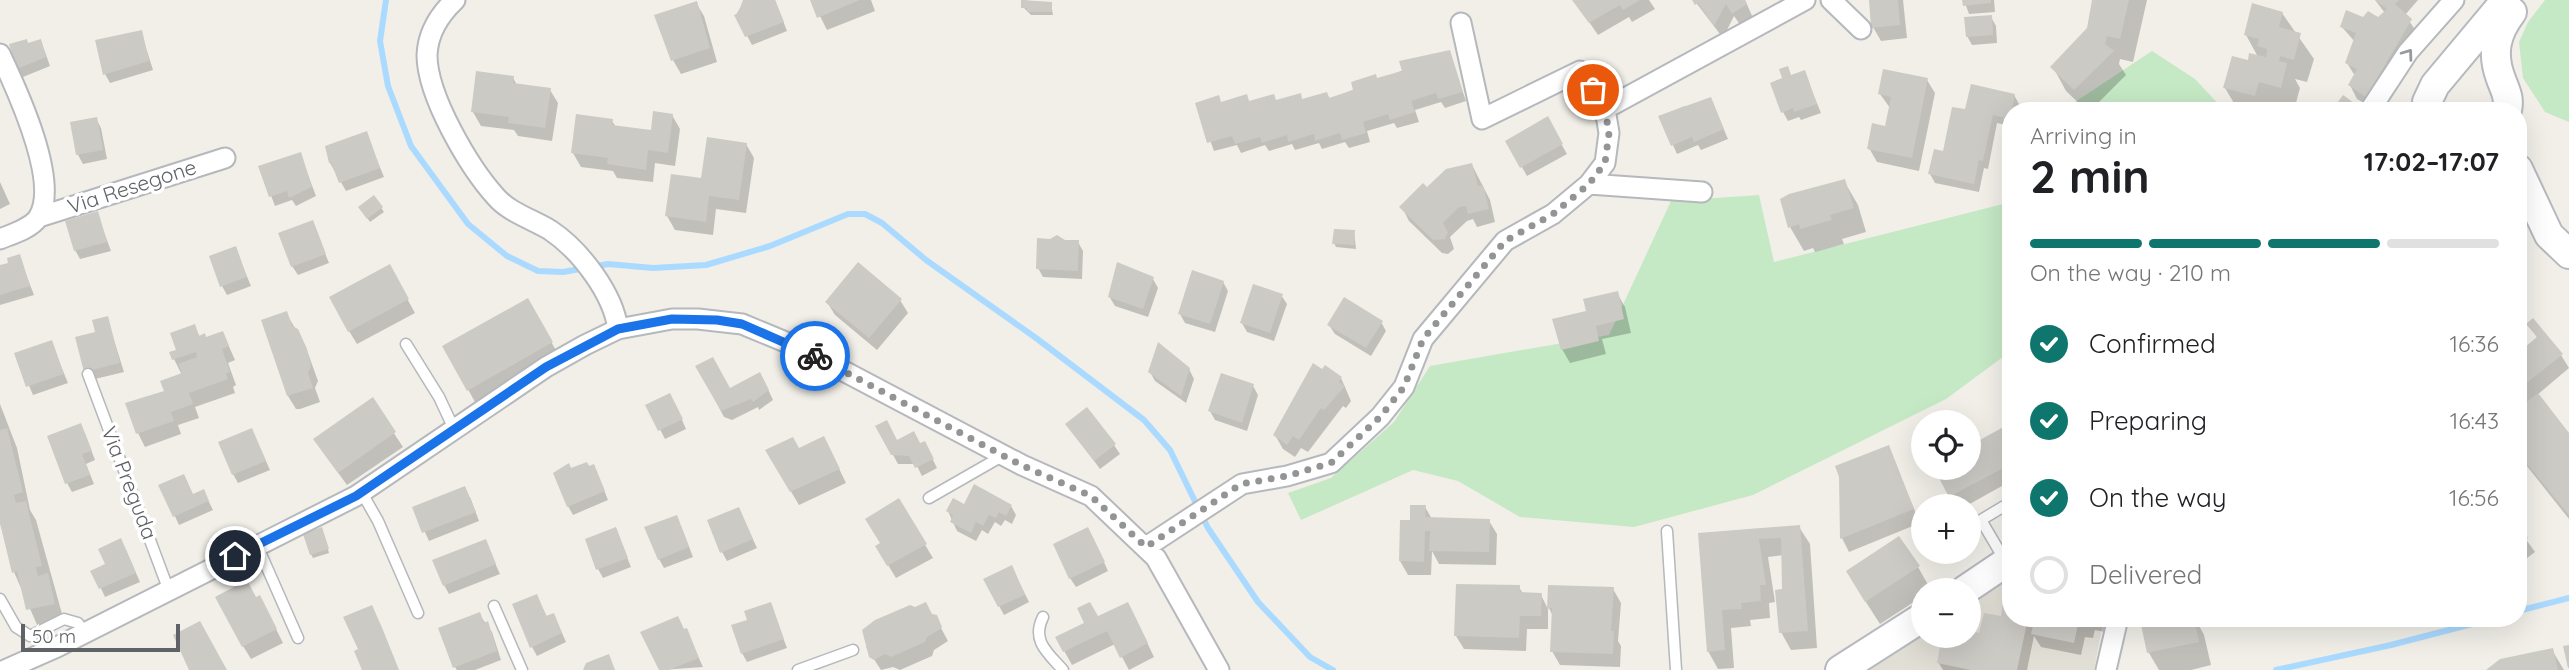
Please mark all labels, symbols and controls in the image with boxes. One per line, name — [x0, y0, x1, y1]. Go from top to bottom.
one-way arrow — [2400, 49, 2413, 62]
pin — [1563, 60, 1623, 120]
icon: bag — [1574, 71, 1612, 109]
text: Arriving in — [2030, 121, 2137, 150]
text: 17:02–17:07 — [2364, 145, 2499, 178]
text: 2 min — [2030, 147, 2150, 205]
street label: Via Resegone — [64, 153, 199, 219]
text: On the way · 210 m — [2030, 258, 2231, 287]
courier — [780, 321, 850, 391]
icon: check — [2030, 325, 2068, 363]
text: Confirmed — [2089, 327, 2216, 360]
text: 16:36 — [2449, 329, 2499, 358]
icon: bike — [796, 337, 834, 375]
icon: check — [2030, 402, 2068, 440]
text: Preparing — [2089, 404, 2207, 437]
text: 16:43 — [2450, 406, 2499, 435]
map controls — [1911, 410, 1981, 648]
button: locate — [1911, 410, 1981, 480]
street label: Via Preguda — [96, 422, 163, 543]
icon: check — [2030, 479, 2068, 517]
text: On the way — [2089, 481, 2227, 514]
text: 16:56 — [2449, 483, 2499, 512]
button: + — [1911, 494, 1981, 564]
pin — [205, 526, 265, 586]
icon: home — [216, 537, 254, 575]
text: Delivered — [2089, 558, 2202, 591]
button: − — [1911, 578, 1981, 648]
scale bar — [21, 621, 180, 653]
text: 50 m — [32, 624, 76, 648]

